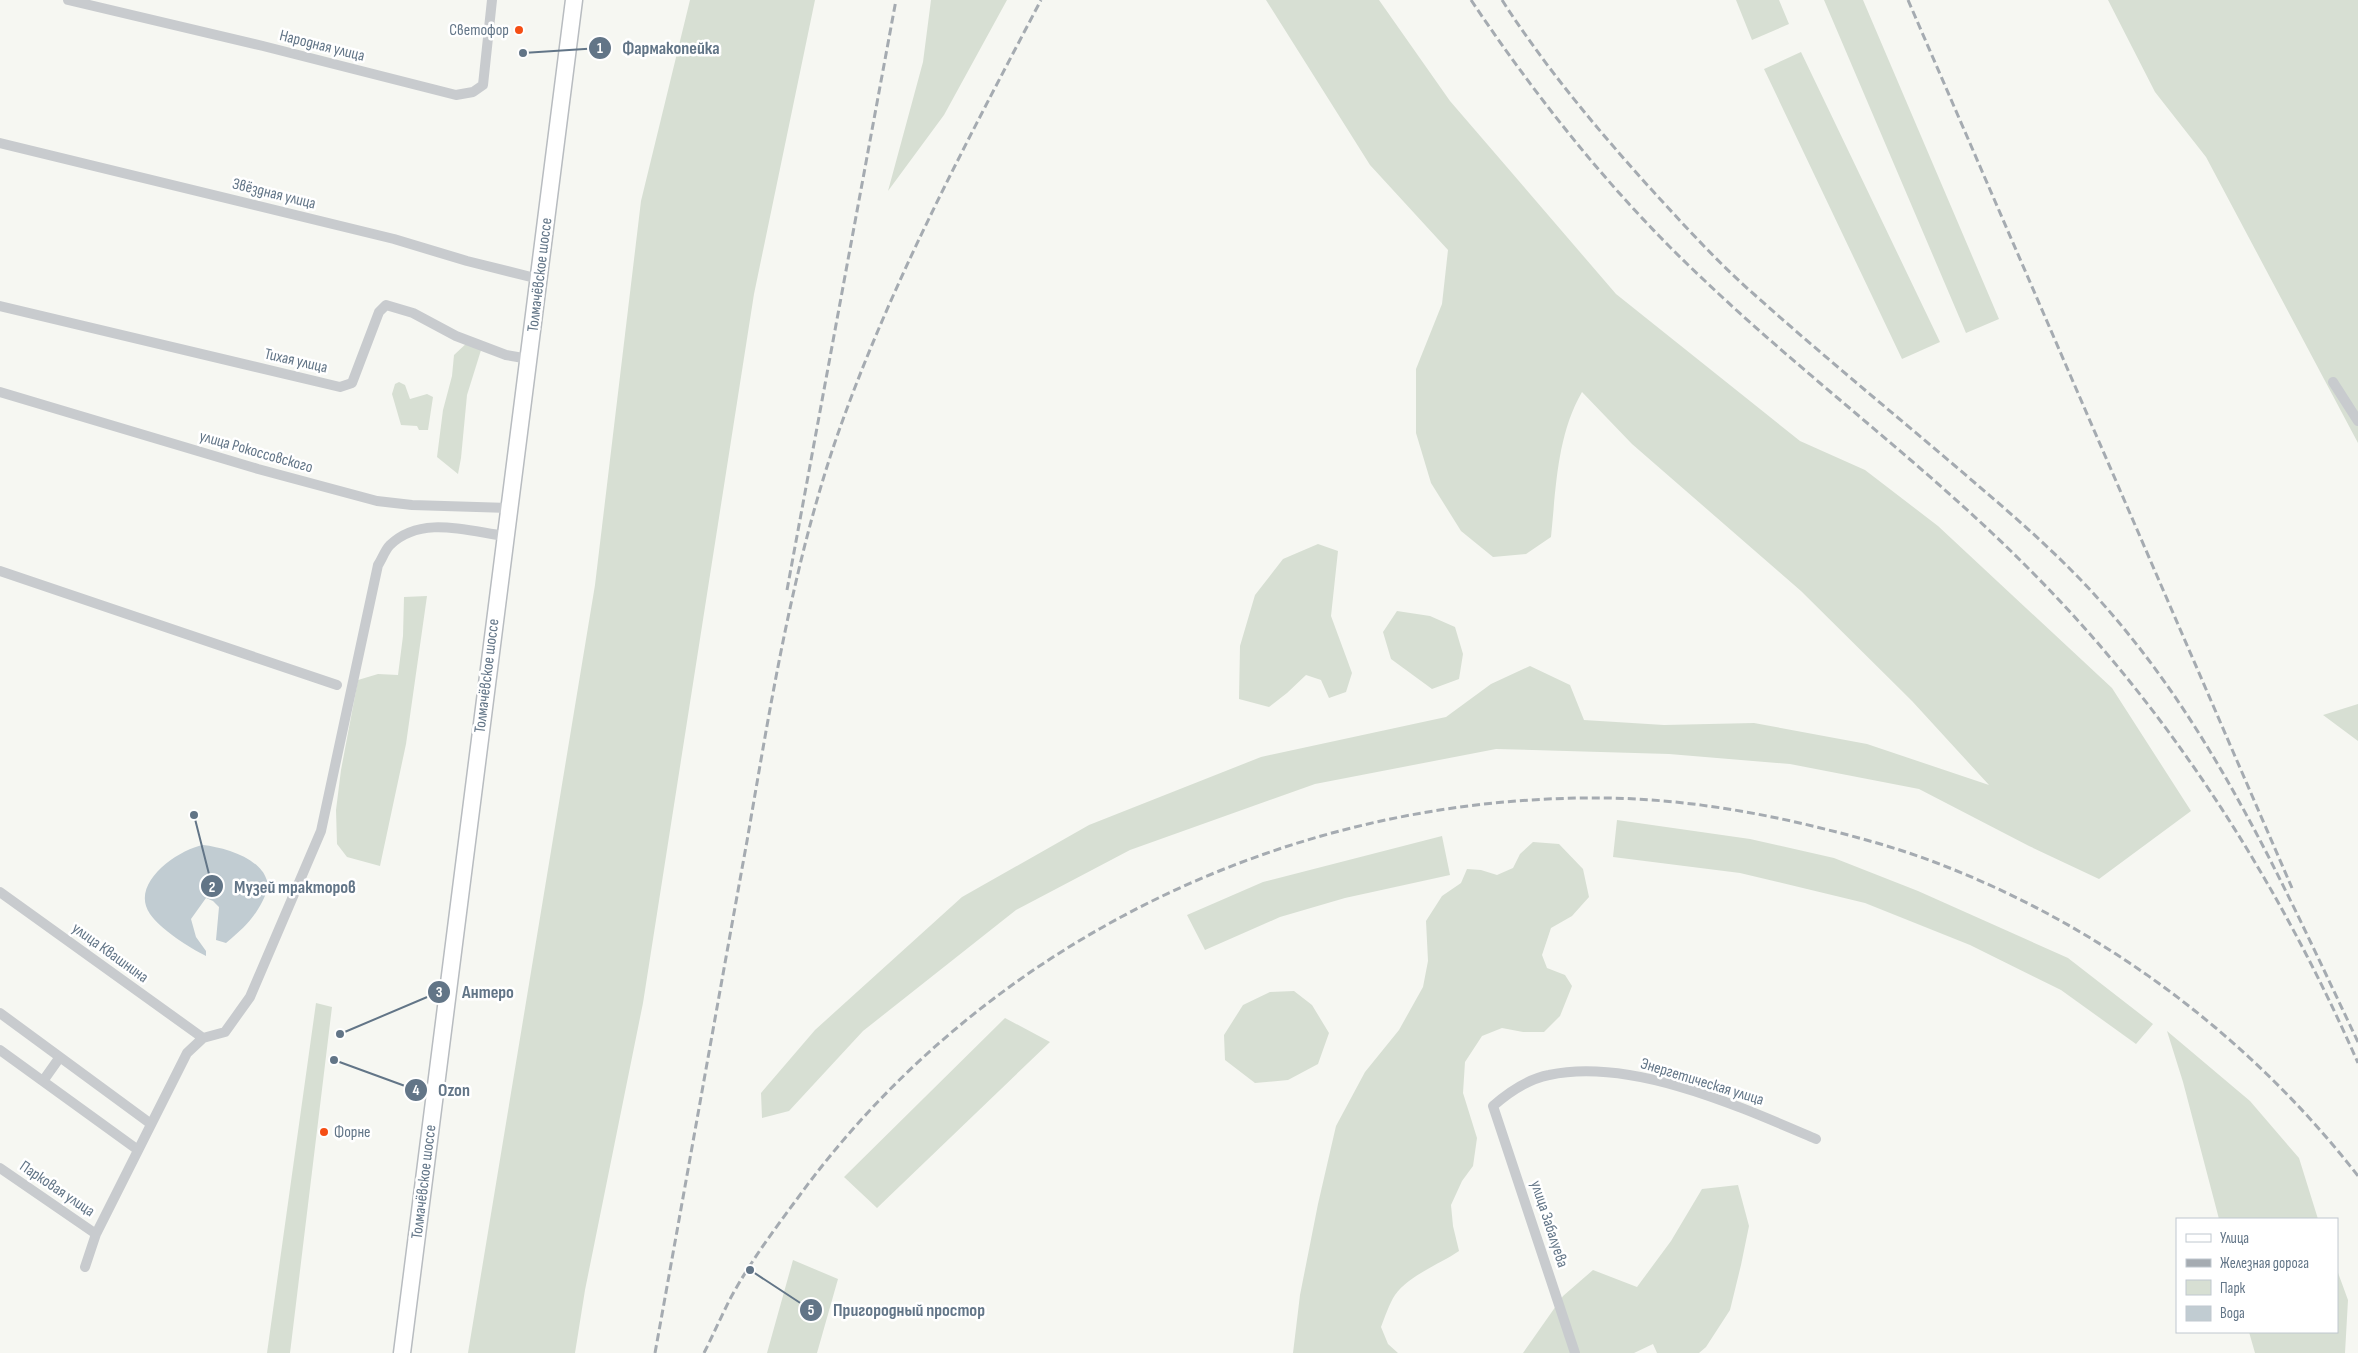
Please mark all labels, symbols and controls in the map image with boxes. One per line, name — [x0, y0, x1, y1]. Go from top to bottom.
place label: Светофор — [449, 21, 509, 40]
marker: Светофор — [513, 24, 525, 36]
street label: Народная улица — [277, 26, 367, 66]
callout: Фармакопейка — [588, 31, 730, 64]
text: Фармакопейка — [622, 38, 720, 59]
text: 1 — [597, 39, 603, 58]
street label: Звёздная улица — [230, 174, 318, 214]
street label: Толмачёвское шоссе — [524, 217, 556, 333]
street label: Тихая улица — [263, 345, 329, 377]
street label: улица Рокоссовского — [197, 427, 315, 477]
street label: Толмачёвское шоссе — [471, 618, 503, 734]
callout: Музей тракторов — [199, 870, 366, 903]
text: Музей тракторов — [234, 877, 356, 898]
text: 2 — [209, 878, 215, 897]
street label: улица Квашнина — [68, 919, 152, 987]
callout: Антеро — [427, 976, 523, 1009]
text: Антеро — [461, 982, 514, 1003]
text: 3 — [436, 983, 443, 1002]
street label: Энергетическая улица — [1638, 1054, 1766, 1110]
callout: Ozon — [403, 1074, 480, 1107]
text: Ozon — [438, 1080, 470, 1101]
text: 4 — [413, 1081, 420, 1100]
place label: Форне — [334, 1123, 371, 1142]
street label: Толмачёвское шоссе — [408, 1124, 440, 1240]
marker: Форне — [318, 1126, 330, 1138]
street label: Парковая улица — [16, 1157, 98, 1221]
street label: улица Забалуева — [1526, 1178, 1572, 1270]
legend — [2176, 1218, 2338, 1333]
text: Улица — [2220, 1229, 2249, 1248]
text: Железная дорога — [2220, 1254, 2309, 1273]
text: Парк — [2220, 1279, 2246, 1298]
callout: Пригородный простор — [798, 1293, 995, 1326]
text: Пригородный простор — [833, 1300, 985, 1321]
text: 5 — [808, 1301, 815, 1320]
text: Вода — [2220, 1304, 2245, 1323]

